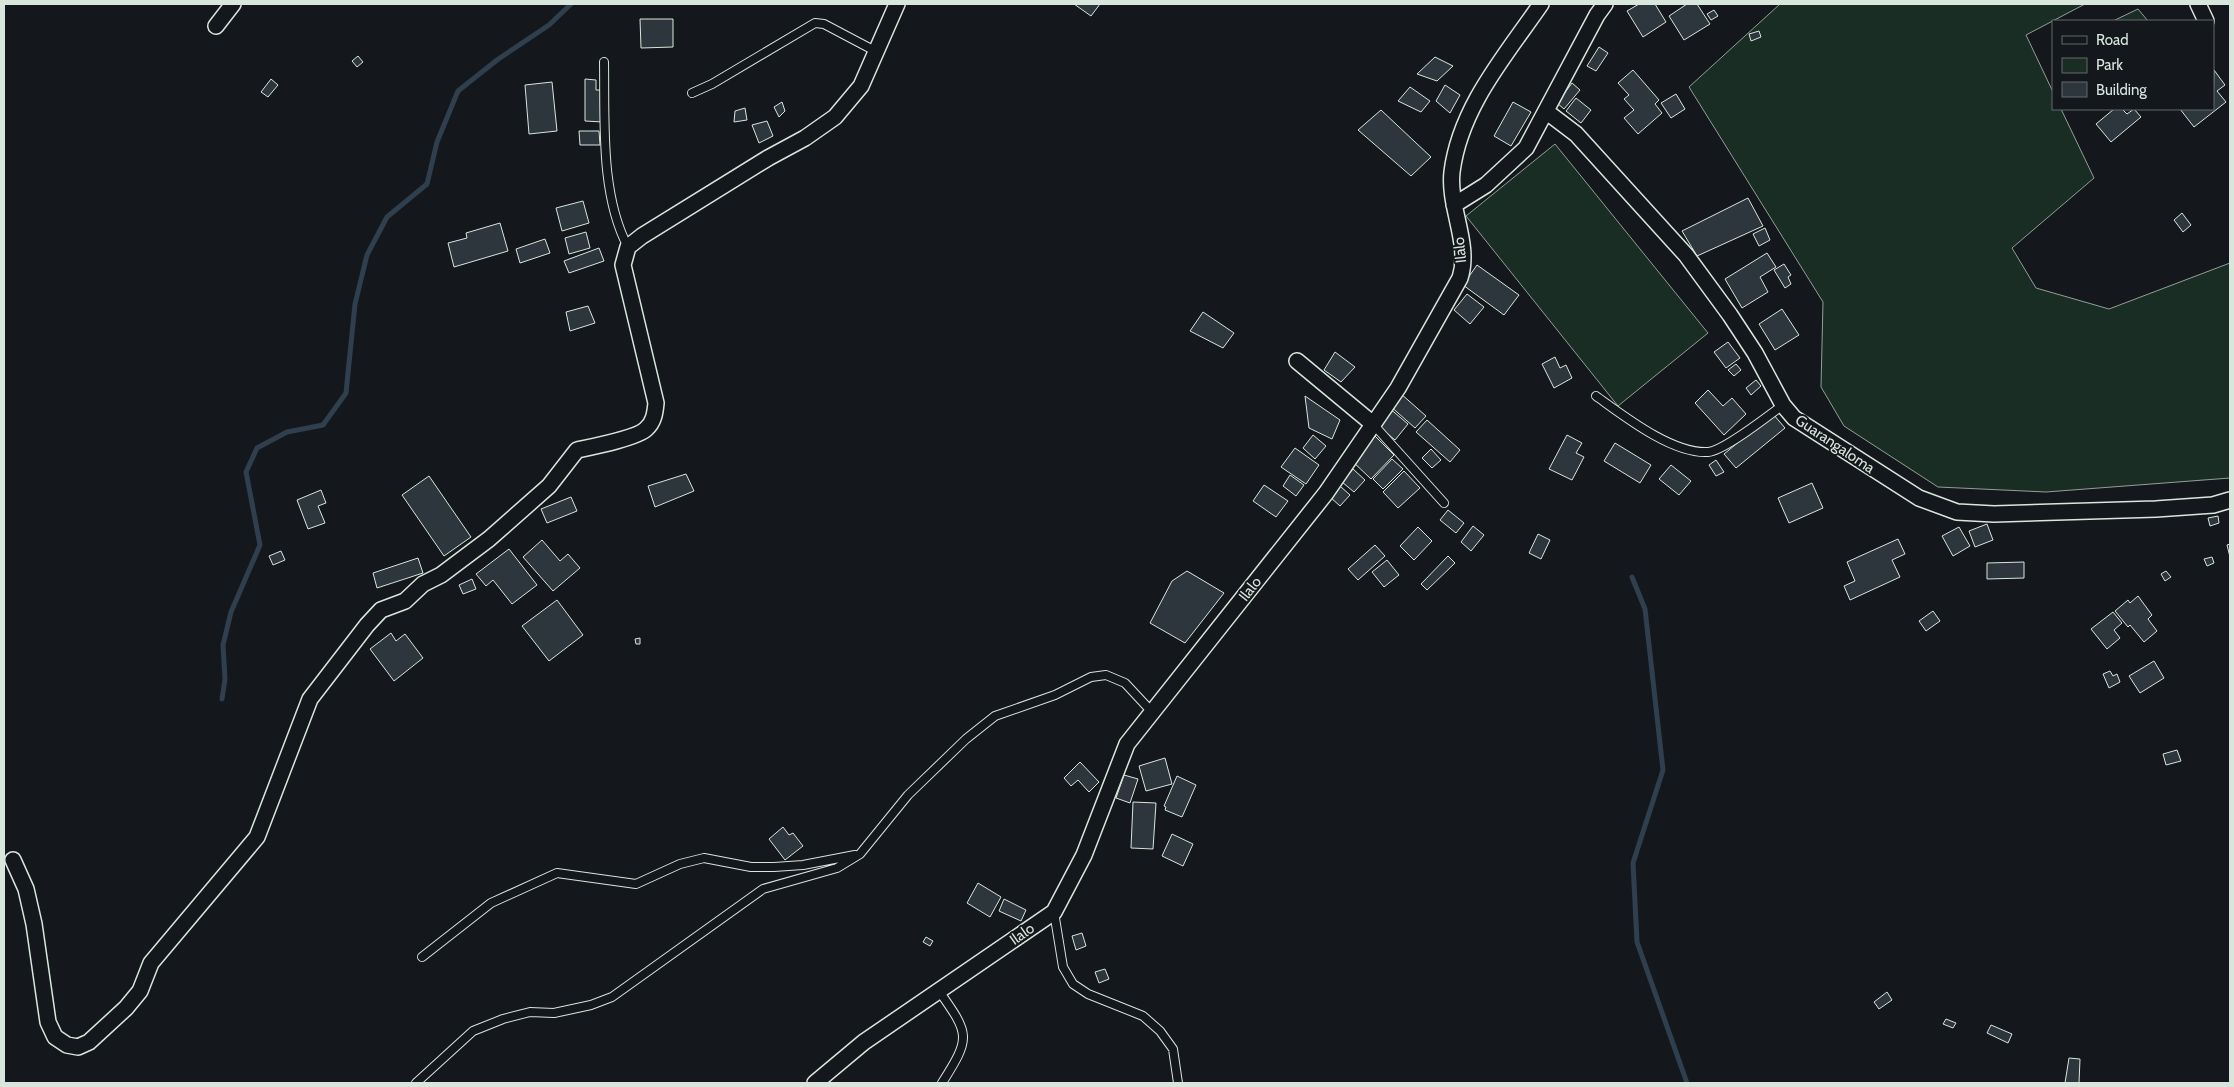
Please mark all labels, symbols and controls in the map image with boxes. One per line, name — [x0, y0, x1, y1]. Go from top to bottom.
legend — [2052, 20, 2214, 110]
text: Road — [2096, 31, 2129, 49]
text: Park — [2096, 56, 2123, 74]
text: Building — [2096, 81, 2147, 99]
street label: Ilalo — [1450, 236, 1470, 264]
street label: Guarangaloma — [1792, 411, 1879, 478]
street label: Ilalo — [1235, 573, 1265, 605]
street label: Ilalo — [1006, 919, 1038, 949]

